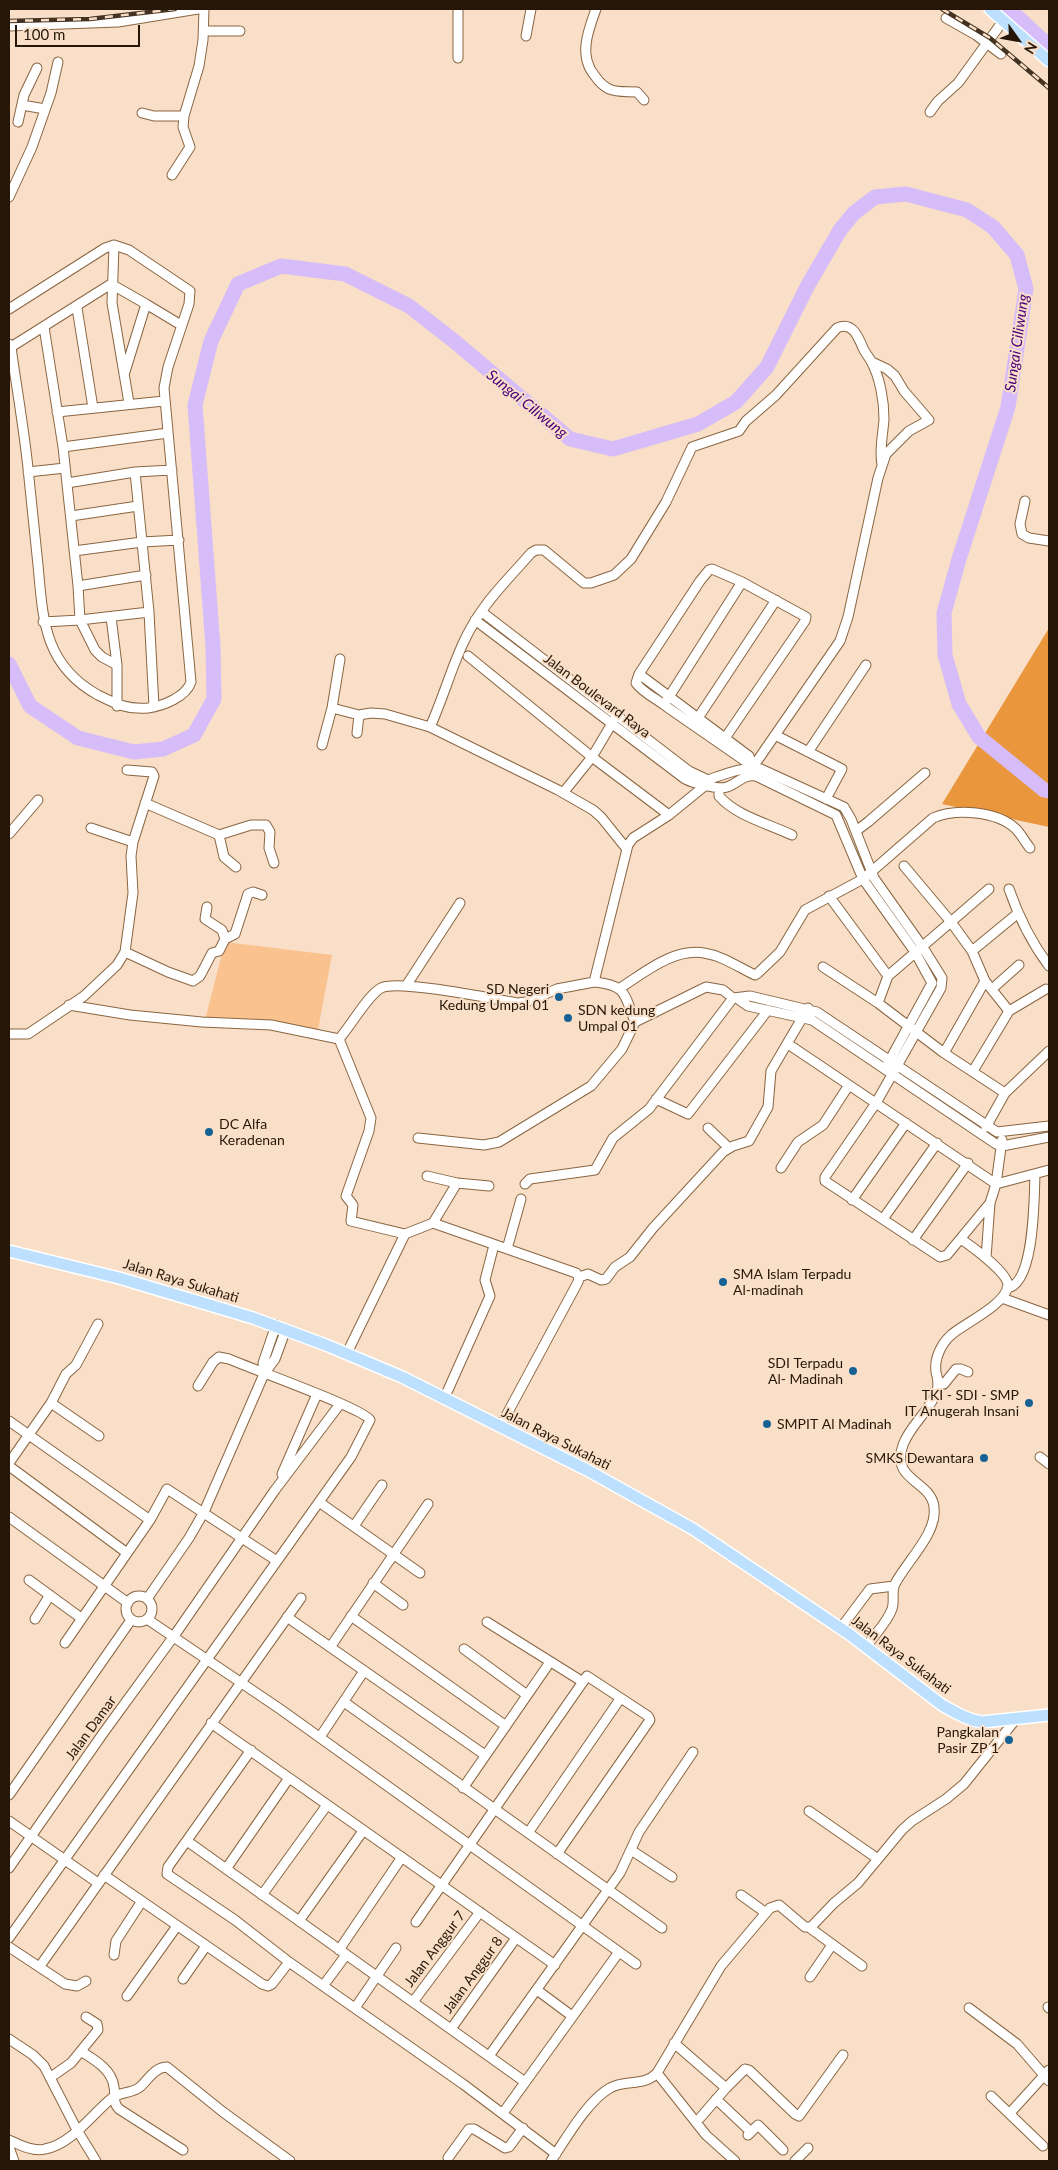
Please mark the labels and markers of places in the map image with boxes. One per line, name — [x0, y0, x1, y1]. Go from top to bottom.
place label: SD Negeri Kedung Umpal 01 — [439, 981, 549, 1014]
marker: SD Negeri Kedung Umpal 01 — [553, 991, 565, 1003]
place label: SDN kedung Umpal 01 — [578, 1002, 655, 1034]
marker: SDN kedung Umpal 01 — [562, 1012, 574, 1024]
place label: DC Alfa Keradenan — [219, 1116, 285, 1148]
marker: DC Alfa Keradenan — [203, 1126, 215, 1138]
place label: SMA Islam Terpadu Al-madinah — [733, 1266, 851, 1298]
marker: SMA Islam Terpadu Al-madinah — [717, 1276, 729, 1288]
place label: SDI Terpadu Al- Madinah — [768, 1355, 843, 1388]
marker: SDI Terpadu Al- Madinah — [847, 1365, 859, 1377]
place label: TKI - SDI - SMP IT Anugerah Insani — [904, 1387, 1019, 1420]
marker: TKI - SDI - SMP IT Anugerah Insani — [1023, 1397, 1035, 1409]
place label: SMPIT Al Madinah — [777, 1416, 892, 1432]
marker: SMPIT Al Madinah — [761, 1418, 773, 1430]
place label: SMKS Dewantara — [866, 1450, 974, 1466]
marker: SMKS Dewantara — [978, 1452, 990, 1464]
place label: Pangkalan Pasir ZP 1 — [937, 1724, 999, 1756]
marker: Pangkalan Pasir ZP 1 — [1003, 1734, 1015, 1746]

